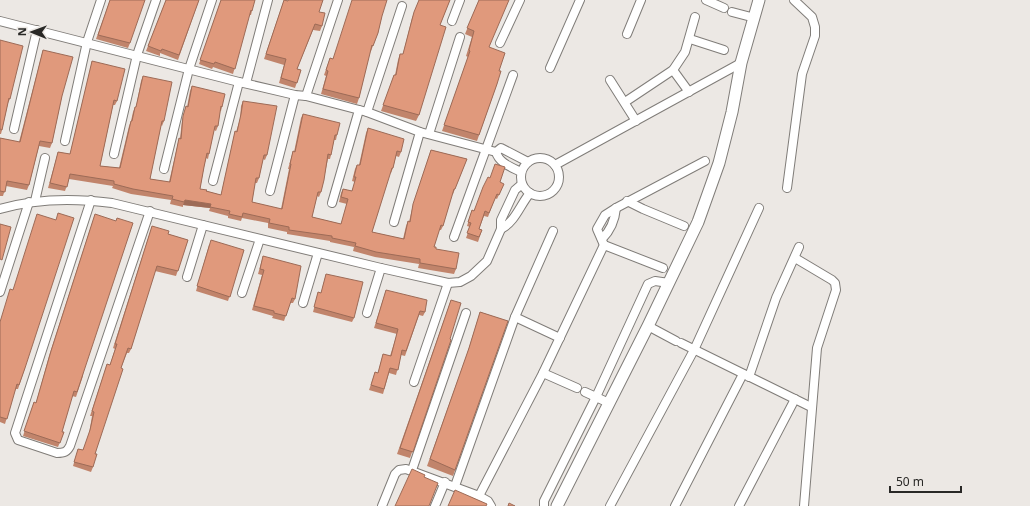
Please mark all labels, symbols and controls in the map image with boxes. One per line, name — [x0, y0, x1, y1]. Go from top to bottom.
north arrow — [12, 12, 52, 52]
text: N — [14, 27, 29, 36]
scale bar — [890, 468, 961, 494]
text: 50 m — [896, 473, 924, 490]

